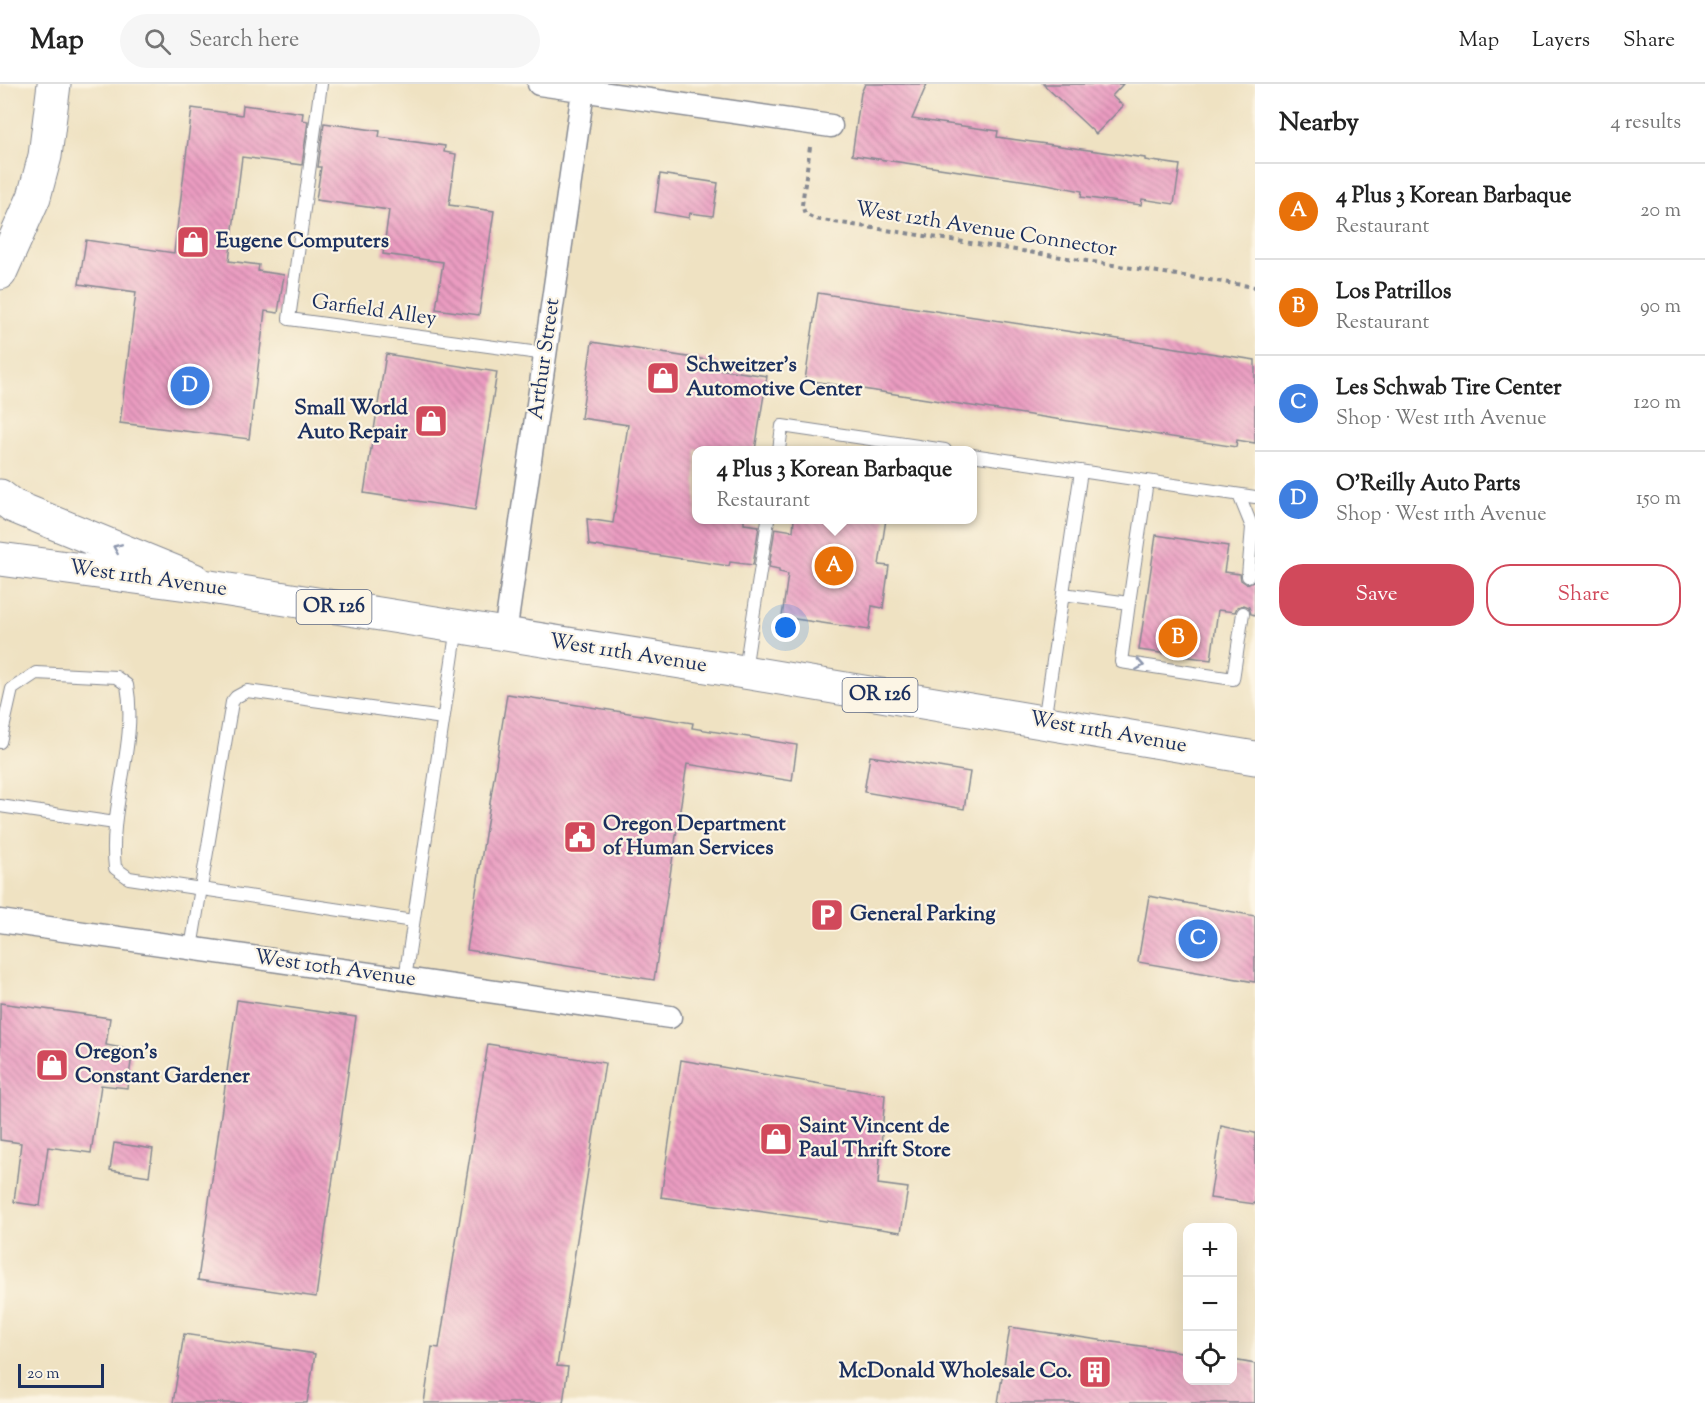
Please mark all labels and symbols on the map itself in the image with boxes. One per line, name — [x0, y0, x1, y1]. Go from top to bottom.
street label: West 12th Avenue Connector — [853, 194, 1119, 266]
shop icon: Eugene Computers — [175, 224, 211, 260]
place label: Eugene Computers — [216, 227, 389, 257]
street label: Garfield Alley — [310, 287, 439, 335]
street label: Arthur Street — [522, 296, 568, 422]
place label: Schweitzer's Automotive Center — [686, 351, 863, 405]
shop icon: Schweitzer's Automotive Center — [645, 360, 681, 396]
pin: D — [170, 364, 210, 408]
place label: Small World Auto Repair — [294, 394, 408, 448]
shop icon: Small World Auto Repair — [413, 403, 449, 439]
one-way arrow — [112, 543, 123, 555]
pin: A — [814, 544, 854, 588]
street label: West 11th Avenue — [67, 553, 229, 605]
road number: OR 126 — [296, 590, 372, 624]
your location — [771, 613, 800, 642]
pin: B — [1158, 616, 1198, 660]
street label: West 11th Avenue — [547, 627, 709, 681]
one-way arrow — [1136, 658, 1145, 670]
road number: OR 126 — [842, 678, 918, 712]
street label: West 11th Avenue — [1027, 704, 1189, 762]
place label: Oregon Department of Human Services — [603, 810, 787, 864]
public building icon: Oregon Department of Human Services — [562, 819, 598, 855]
parking icon: General Parking — [809, 897, 845, 933]
place label: General Parking — [850, 900, 996, 930]
pin: C — [1178, 916, 1218, 962]
street label: West 10th Avenue — [252, 943, 418, 995]
place label: Oregon's Constant Gardener — [75, 1038, 250, 1092]
shop icon: Oregon's Constant Gardener — [34, 1047, 70, 1083]
place label: Saint Vincent de Paul Thrift Store — [799, 1112, 951, 1166]
shop icon: Saint Vincent de Paul Thrift Store — [758, 1121, 794, 1157]
building icon: McDonald Wholesale Co. — [1077, 1354, 1113, 1390]
place label: McDonald Wholesale Co. — [839, 1357, 1072, 1387]
scale bar — [18, 1361, 104, 1388]

